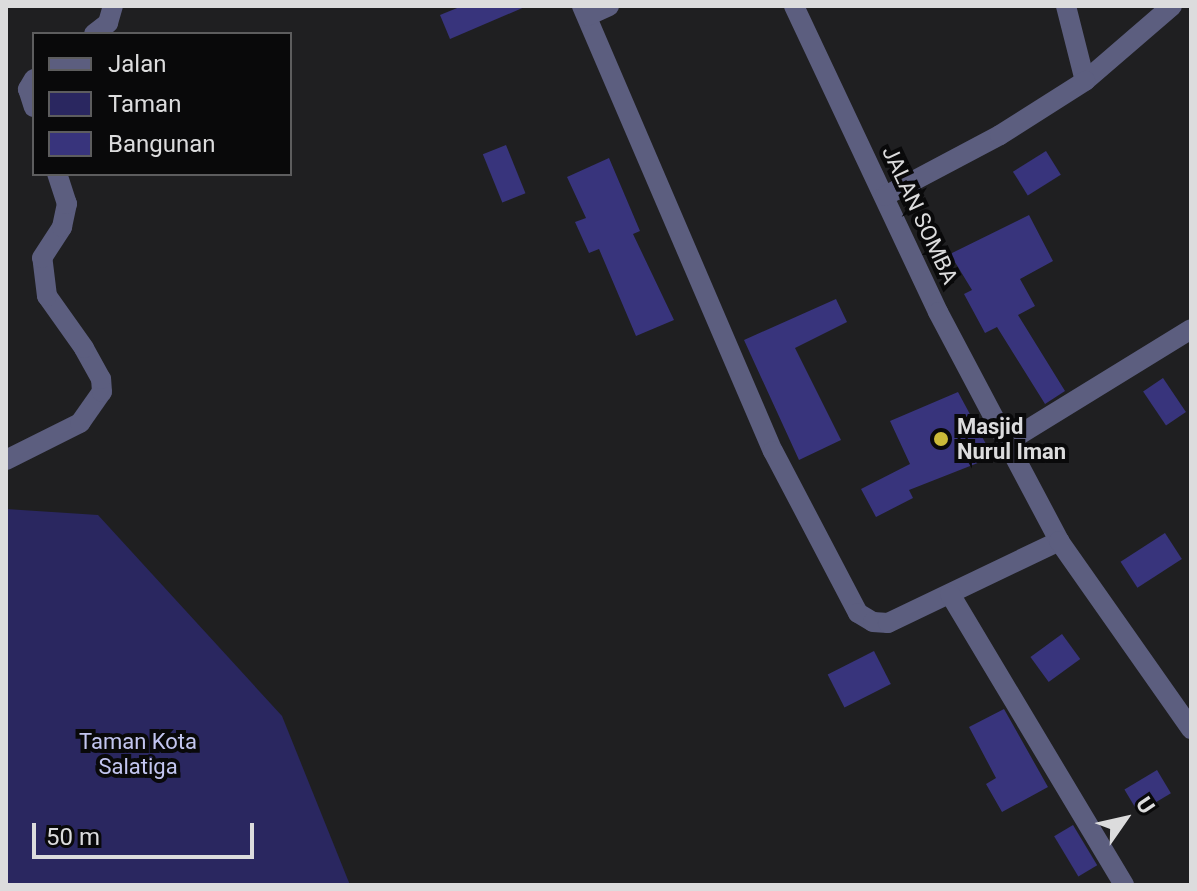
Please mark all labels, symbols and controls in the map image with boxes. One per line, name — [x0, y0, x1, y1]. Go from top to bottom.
legend — [32, 32, 292, 176]
text: Jalan — [108, 50, 166, 78]
text: Taman — [108, 90, 181, 118]
text: Bangunan — [108, 130, 216, 158]
street label: JALAN SOMBA — [876, 142, 964, 288]
place label: Masjid Nurul Iman — [957, 413, 1066, 464]
marker: Masjid Nurul Iman — [932, 430, 950, 448]
park label: Taman Kota Salatiga — [79, 728, 197, 780]
north arrow — [1085, 779, 1165, 859]
text: U — [1131, 792, 1160, 818]
scale bar — [36, 807, 258, 857]
text: 50 m — [46, 823, 100, 851]

